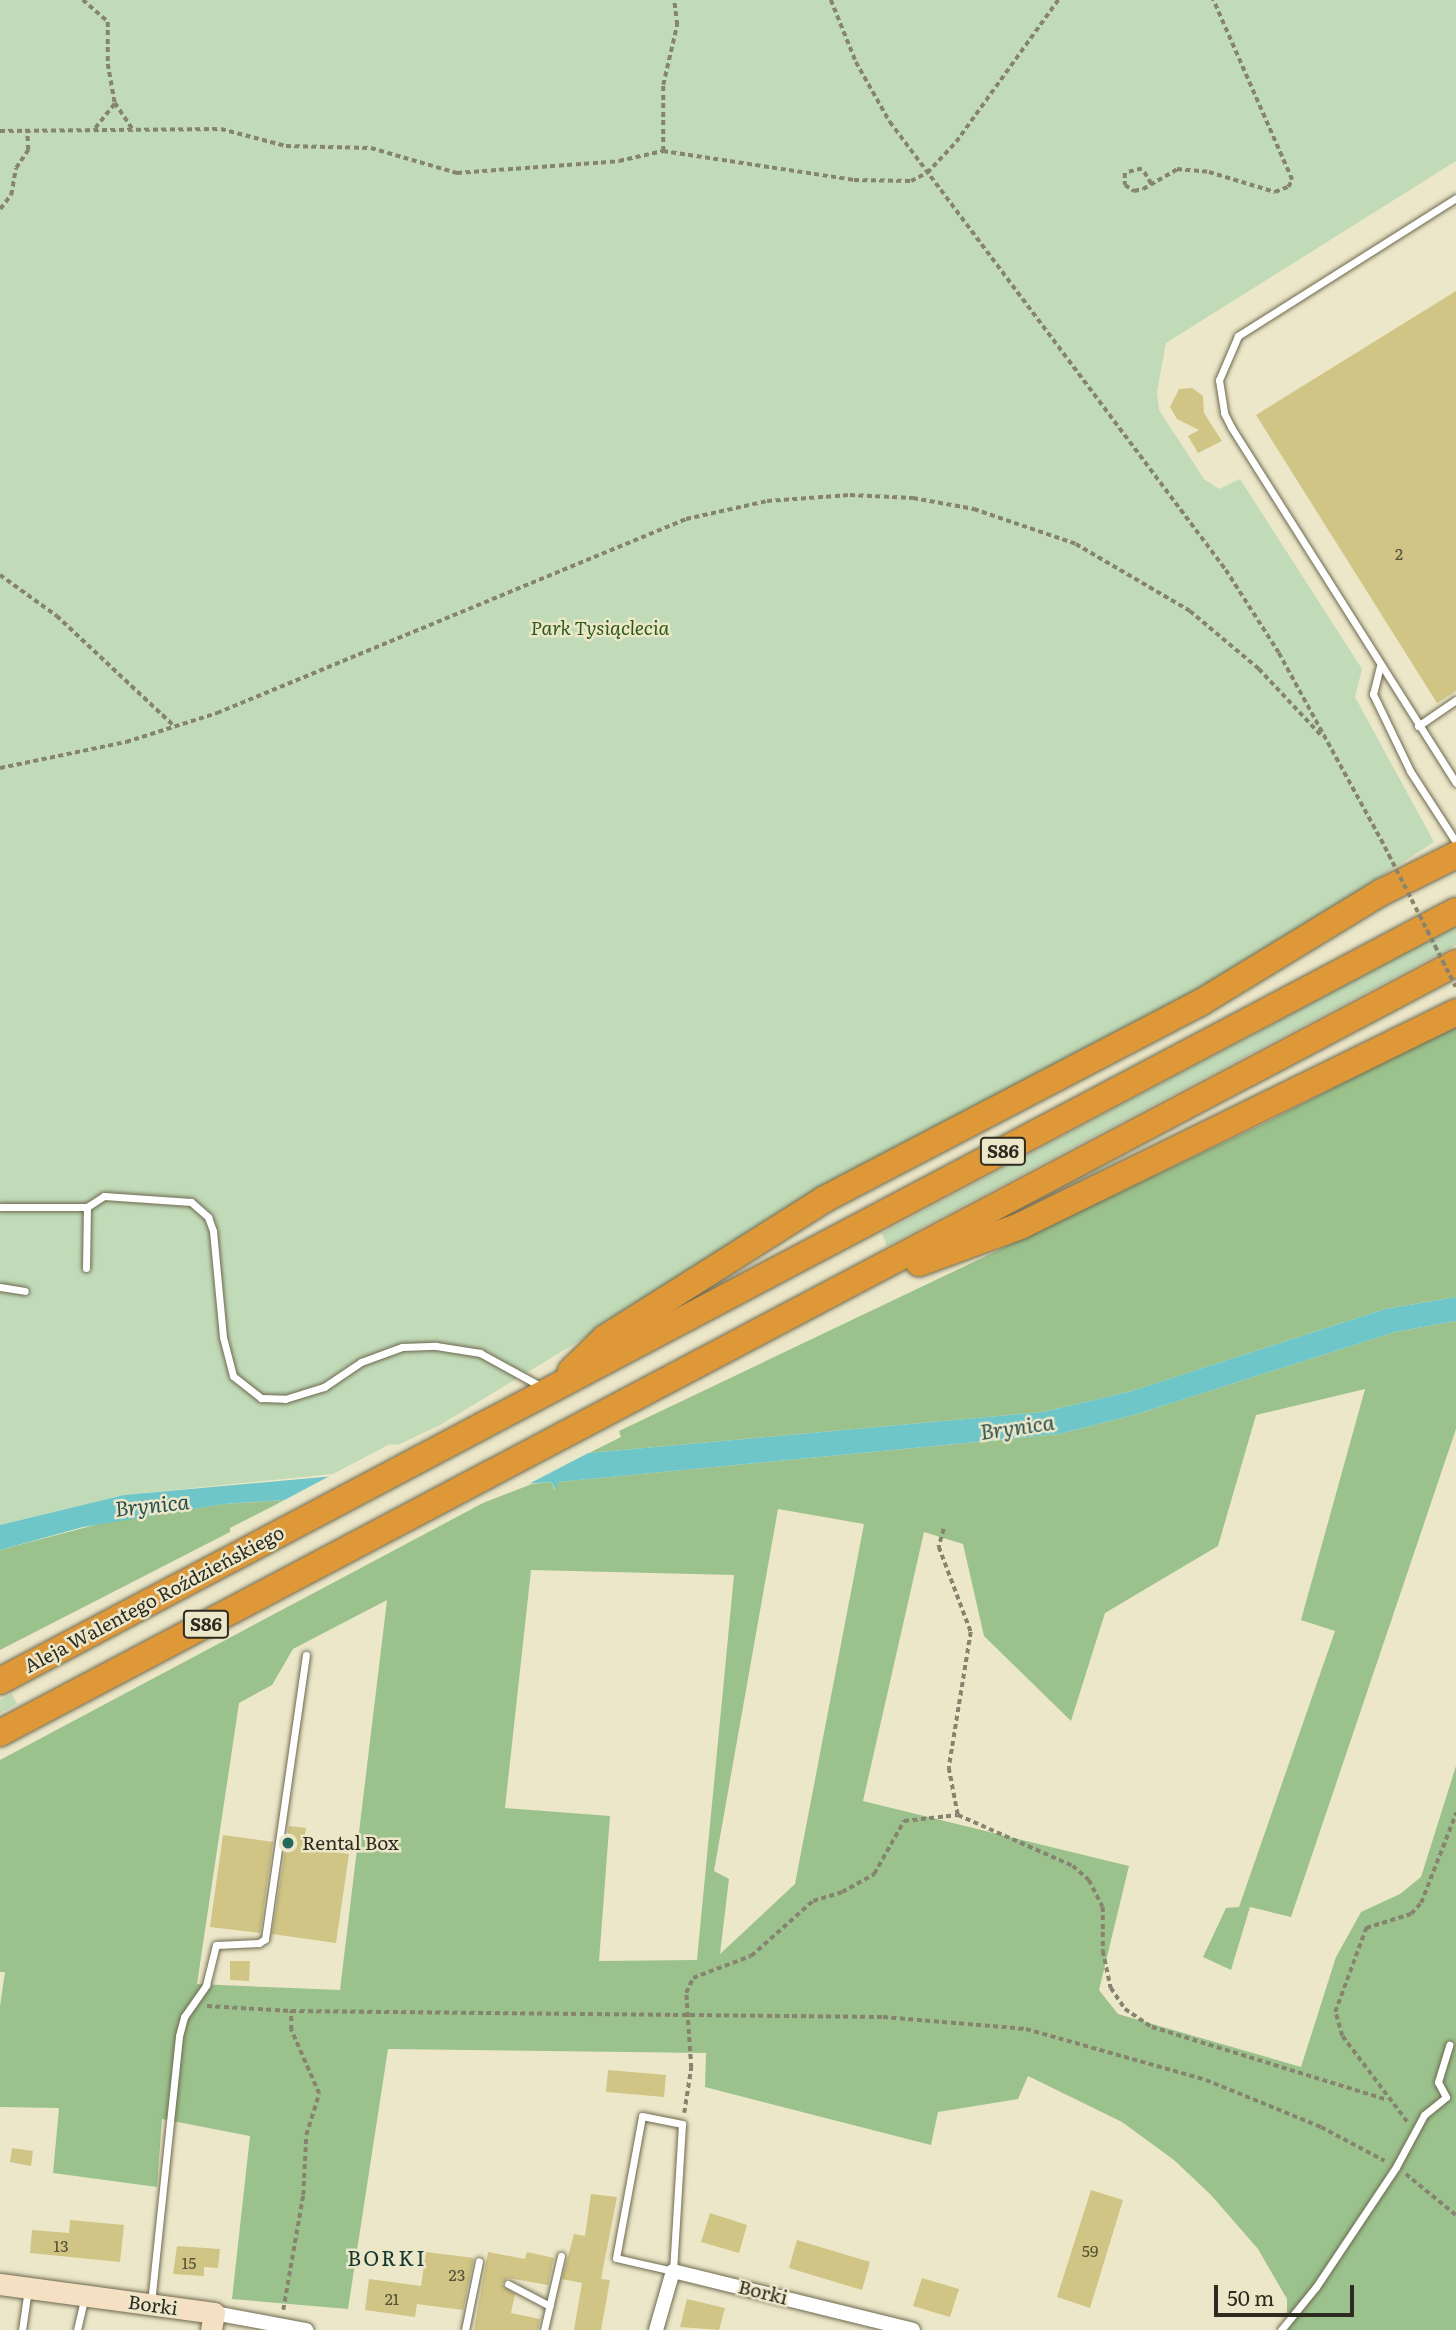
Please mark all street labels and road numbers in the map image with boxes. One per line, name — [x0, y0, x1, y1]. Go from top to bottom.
road number: S86 — [978, 1136, 1028, 1166]
street label: Aleja Walentego Roździeńskiego — [20, 1521, 288, 1677]
road number: S86 — [182, 1610, 230, 1638]
street label: Borki — [736, 2275, 790, 2309]
street label: Borki — [127, 2290, 179, 2320]

